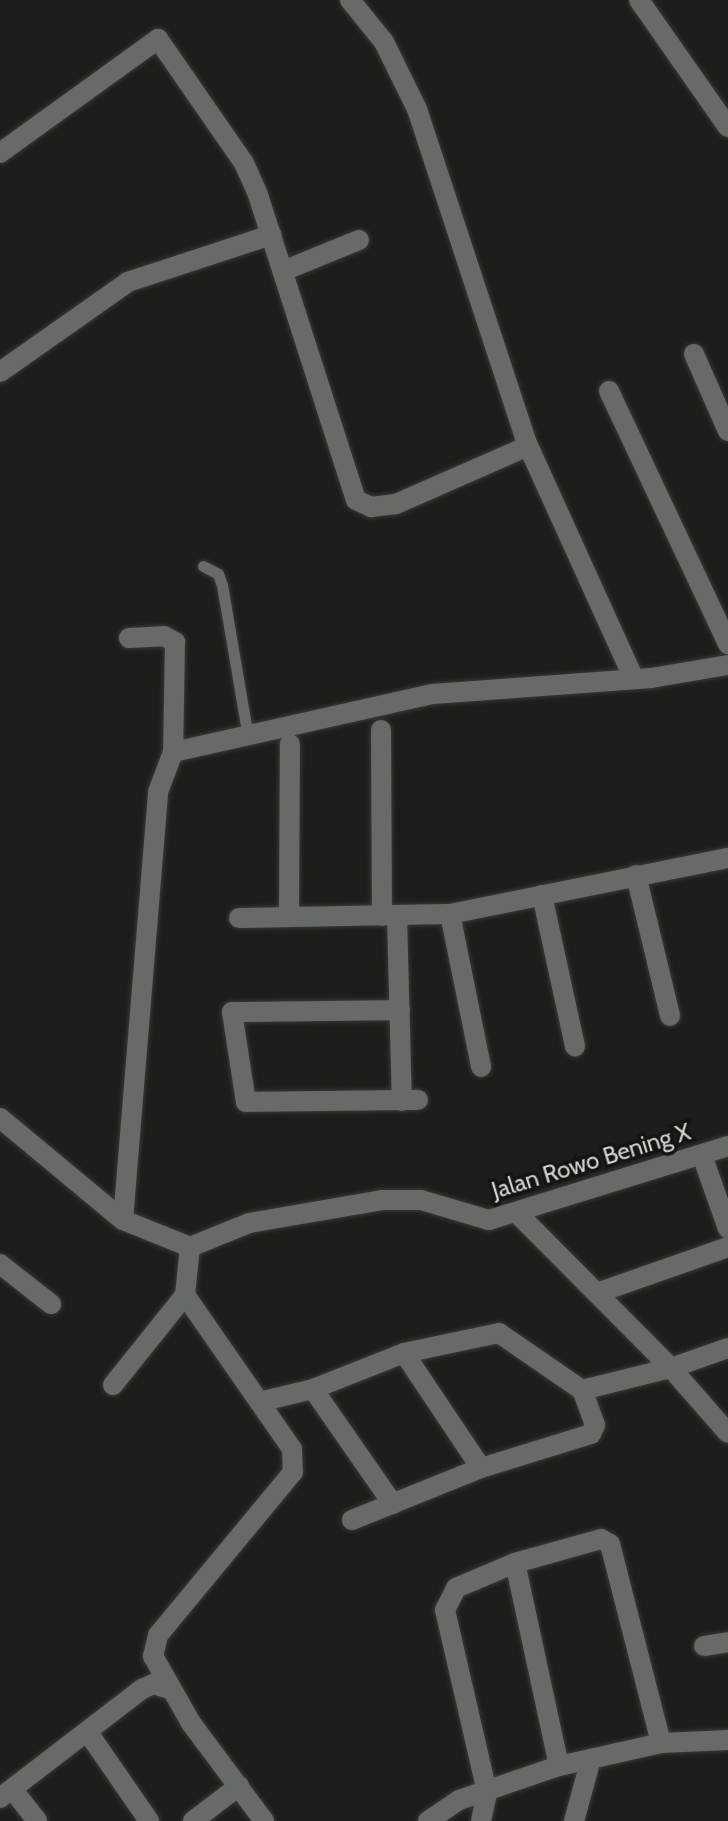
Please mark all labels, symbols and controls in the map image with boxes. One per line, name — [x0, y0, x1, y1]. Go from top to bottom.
street label: Jalan Rowo Bening X — [488, 1117, 694, 1205]

